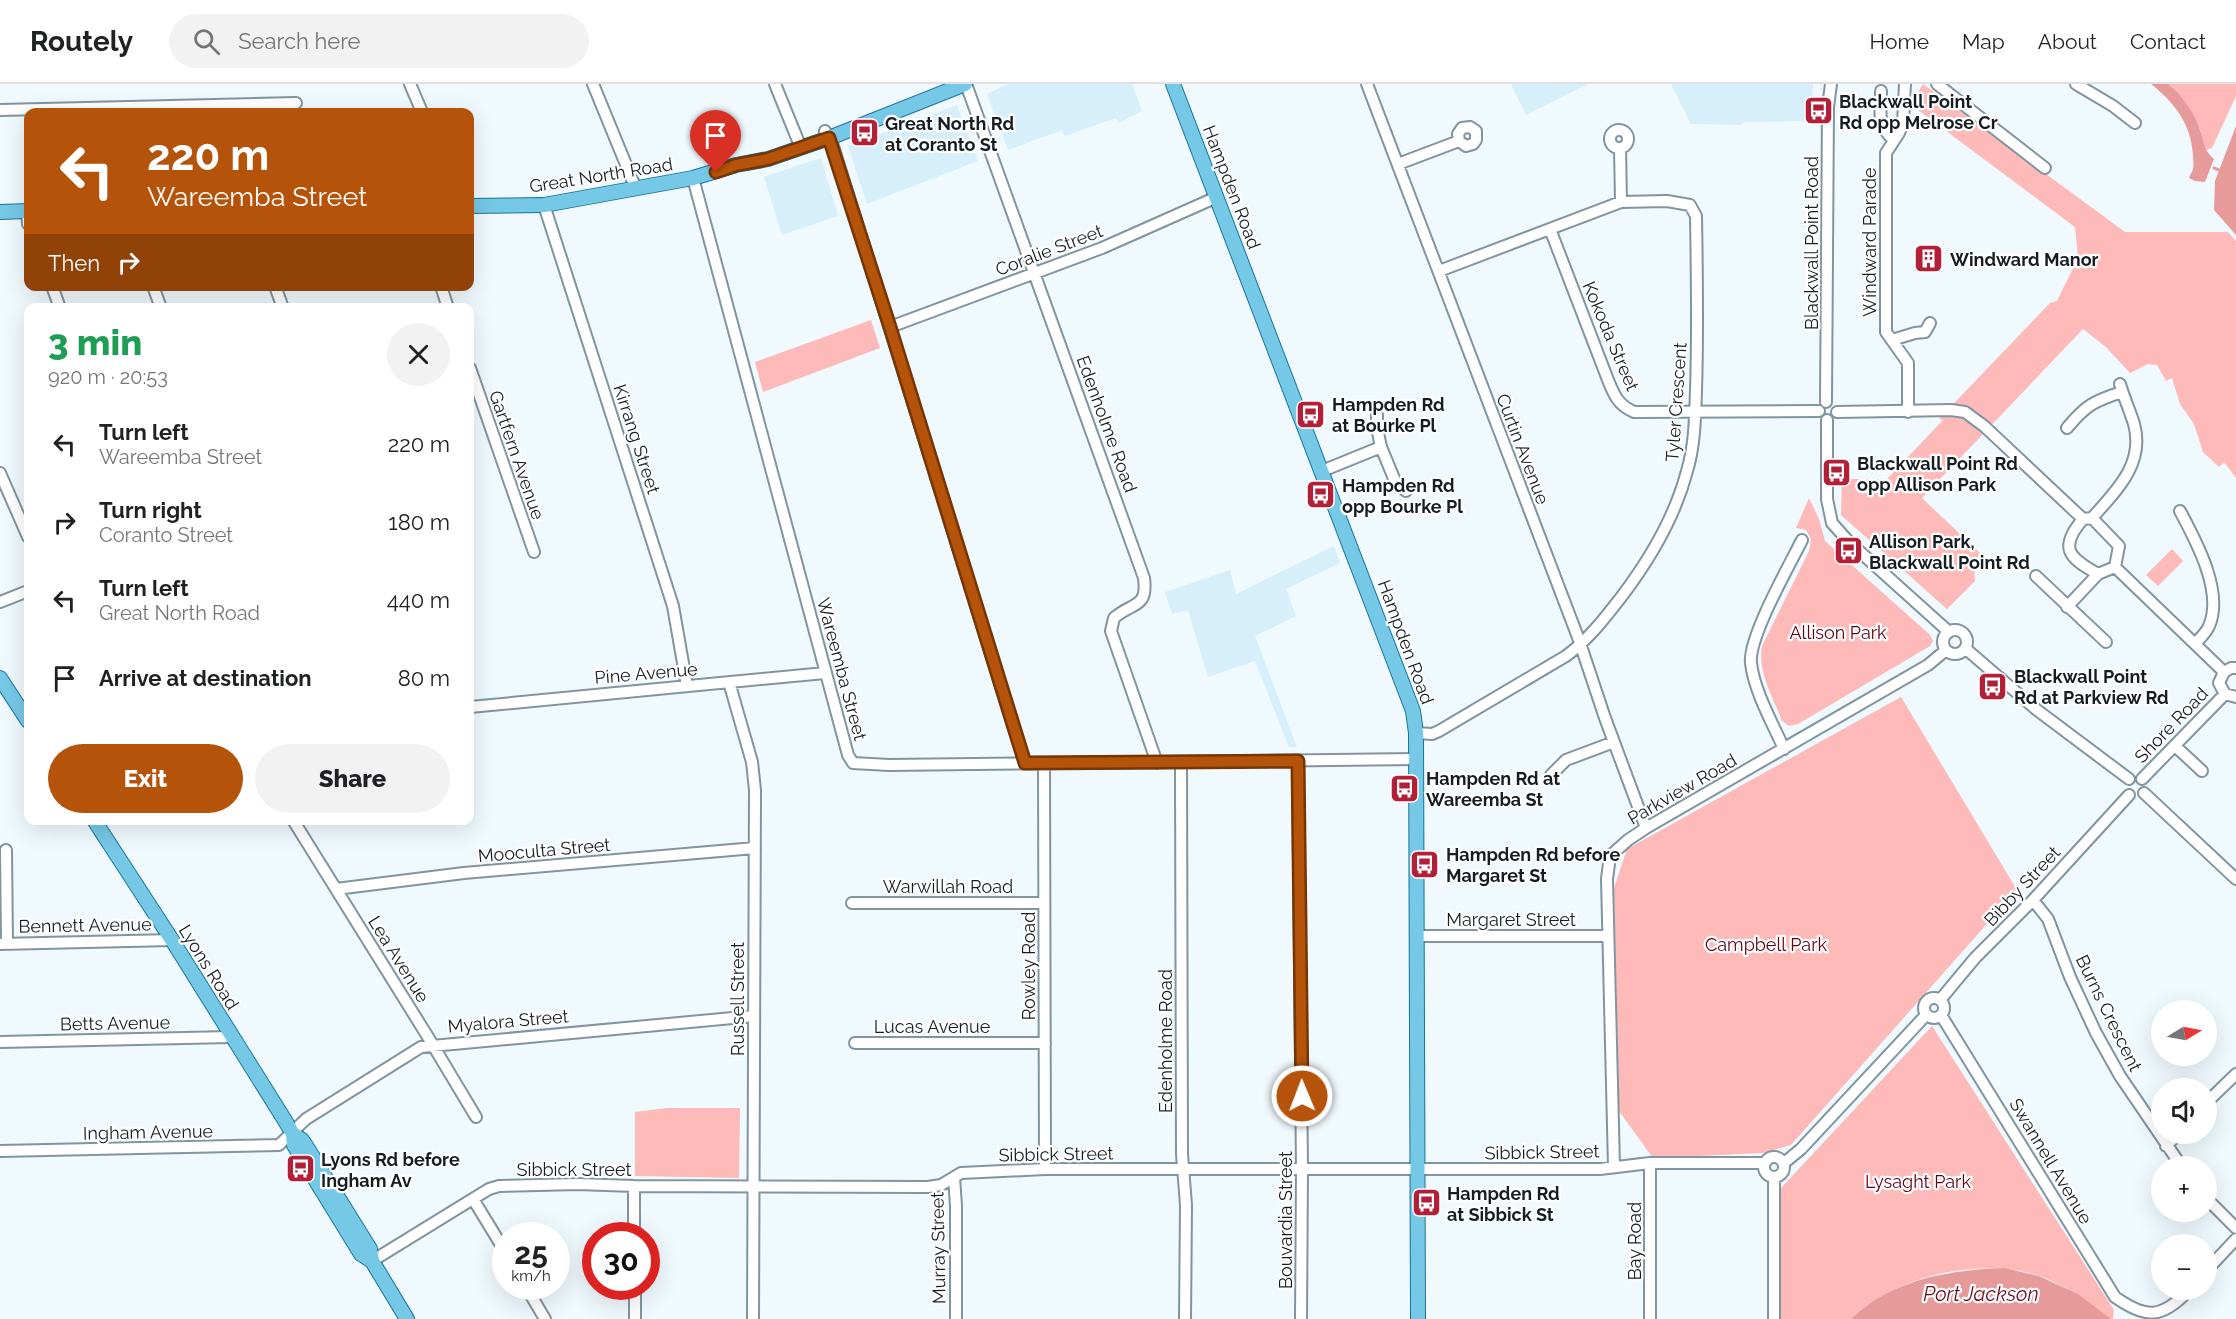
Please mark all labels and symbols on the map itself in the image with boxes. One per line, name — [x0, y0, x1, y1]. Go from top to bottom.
place label: Blackwall Point Rd opp Melrose Cr — [1839, 91, 1998, 133]
bus stop icon: Blackwall Point Rd opp Melrose Cr — [1802, 95, 1834, 127]
pin — [690, 110, 741, 172]
place label: Great North Rd at Coranto St — [885, 113, 1014, 155]
bus stop icon: Great North Rd at Coranto St — [848, 117, 880, 149]
street label: Hampden Road — [1199, 122, 1265, 252]
street label: Great North Road — [528, 153, 674, 197]
street label: Blackwall Point Road — [1801, 156, 1822, 330]
street label: Windward Parade — [1859, 167, 1880, 317]
street label: Coralie Street — [992, 220, 1106, 280]
building icon: Windward Manor — [1913, 243, 1945, 275]
place label: Windward Manor — [1950, 249, 2099, 270]
street label: Kokoda Street — [1578, 278, 1644, 394]
street label: Tyler Crescent — [1661, 342, 1691, 462]
street label: Edenholme Road — [1073, 353, 1141, 495]
street label: Kirrang Street — [609, 382, 665, 496]
street label: Gartfern Avenue — [485, 388, 549, 523]
street label: Curtin Avenue — [1492, 391, 1554, 508]
place label: Hampden Rd at Bourke Pl — [1332, 394, 1445, 436]
bus stop icon: Hampden Rd at Bourke Pl — [1295, 398, 1327, 430]
place label: Blackwall Point Rd opp Allison Park — [1857, 453, 2018, 495]
bus stop icon: Blackwall Point Rd opp Allison Park — [1820, 457, 1852, 489]
place label: Hampden Rd opp Bourke Pl — [1342, 475, 1463, 517]
bus stop icon: Hampden Rd opp Bourke Pl — [1305, 479, 1337, 511]
place label: Allison Park, Blackwall Point Rd — [1869, 531, 2030, 573]
bus stop icon: Allison Park, Blackwall Point Rd — [1832, 535, 1864, 567]
street label: Hampden Road — [1374, 577, 1438, 707]
street label: Wareemba Street — [813, 595, 871, 743]
park label: Allison Park — [1789, 622, 1887, 643]
street label: Pine Avenue — [594, 658, 699, 688]
place label: Blackwall Point Rd at Parkview Rd — [2014, 666, 2169, 708]
bus stop icon: Blackwall Point Rd at Parkview Rd — [1977, 670, 2009, 702]
street label: Shore Road — [2130, 683, 2212, 767]
street label: Parkview Road — [1624, 749, 1740, 829]
place label: Hampden Rd at Wareemba St — [1426, 768, 1560, 810]
bus stop icon: Hampden Rd at Wareemba St — [1389, 772, 1421, 804]
street label: Mooculta Street — [477, 834, 611, 866]
street label: Bibby Street — [1980, 842, 2064, 930]
place label: Hampden Rd before Margaret St — [1446, 844, 1620, 886]
bus stop icon: Hampden Rd before Margaret St — [1409, 848, 1441, 880]
street label: Warwillah Road — [883, 876, 1013, 897]
street label: Margaret Street — [1446, 909, 1576, 930]
street label: Lea Avenue — [364, 912, 434, 1006]
street label: Rowley Road — [1018, 912, 1039, 1020]
street label: Bennett Avenue — [18, 913, 152, 937]
street label: Lyons Road — [175, 921, 243, 1013]
park label: Campbell Park — [1705, 934, 1827, 955]
street label: Russell Street — [727, 942, 748, 1056]
street label: Burns Crescent — [2072, 951, 2146, 1075]
street label: Edenholme Road — [1155, 969, 1176, 1113]
north arrow — [2151, 1000, 2217, 1066]
street label: Myalora Street — [447, 1005, 569, 1037]
street label: Betts Avenue — [60, 1012, 171, 1034]
street label: Lucas Avenue — [874, 1016, 991, 1037]
position arrow — [1270, 1064, 1334, 1128]
street label: Swannell Avenue — [2005, 1094, 2097, 1228]
street label: Ingham Avenue — [83, 1120, 214, 1144]
street label: Sibbick Street — [1484, 1140, 1600, 1164]
street label: Sibbick Street — [998, 1142, 1114, 1166]
place label: Lyons Rd before Ingham Av — [321, 1149, 460, 1191]
street label: Bouvardia Street — [1275, 1151, 1296, 1289]
bus stop icon: Lyons Rd before Ingham Av — [284, 1153, 316, 1185]
street label: Sibbick Street — [517, 1159, 631, 1180]
park label: Lysaght Park — [1865, 1171, 1971, 1192]
place label: Hampden Rd at Sibbick St — [1447, 1183, 1560, 1225]
bus stop icon: Hampden Rd at Sibbick St — [1410, 1187, 1442, 1219]
street label: Murray Street — [927, 1192, 949, 1304]
street label: Bay Road — [1624, 1202, 1645, 1280]
speed limit sign: 30 — [582, 1222, 660, 1300]
water label: Port Jackson — [1923, 1282, 2039, 1306]

